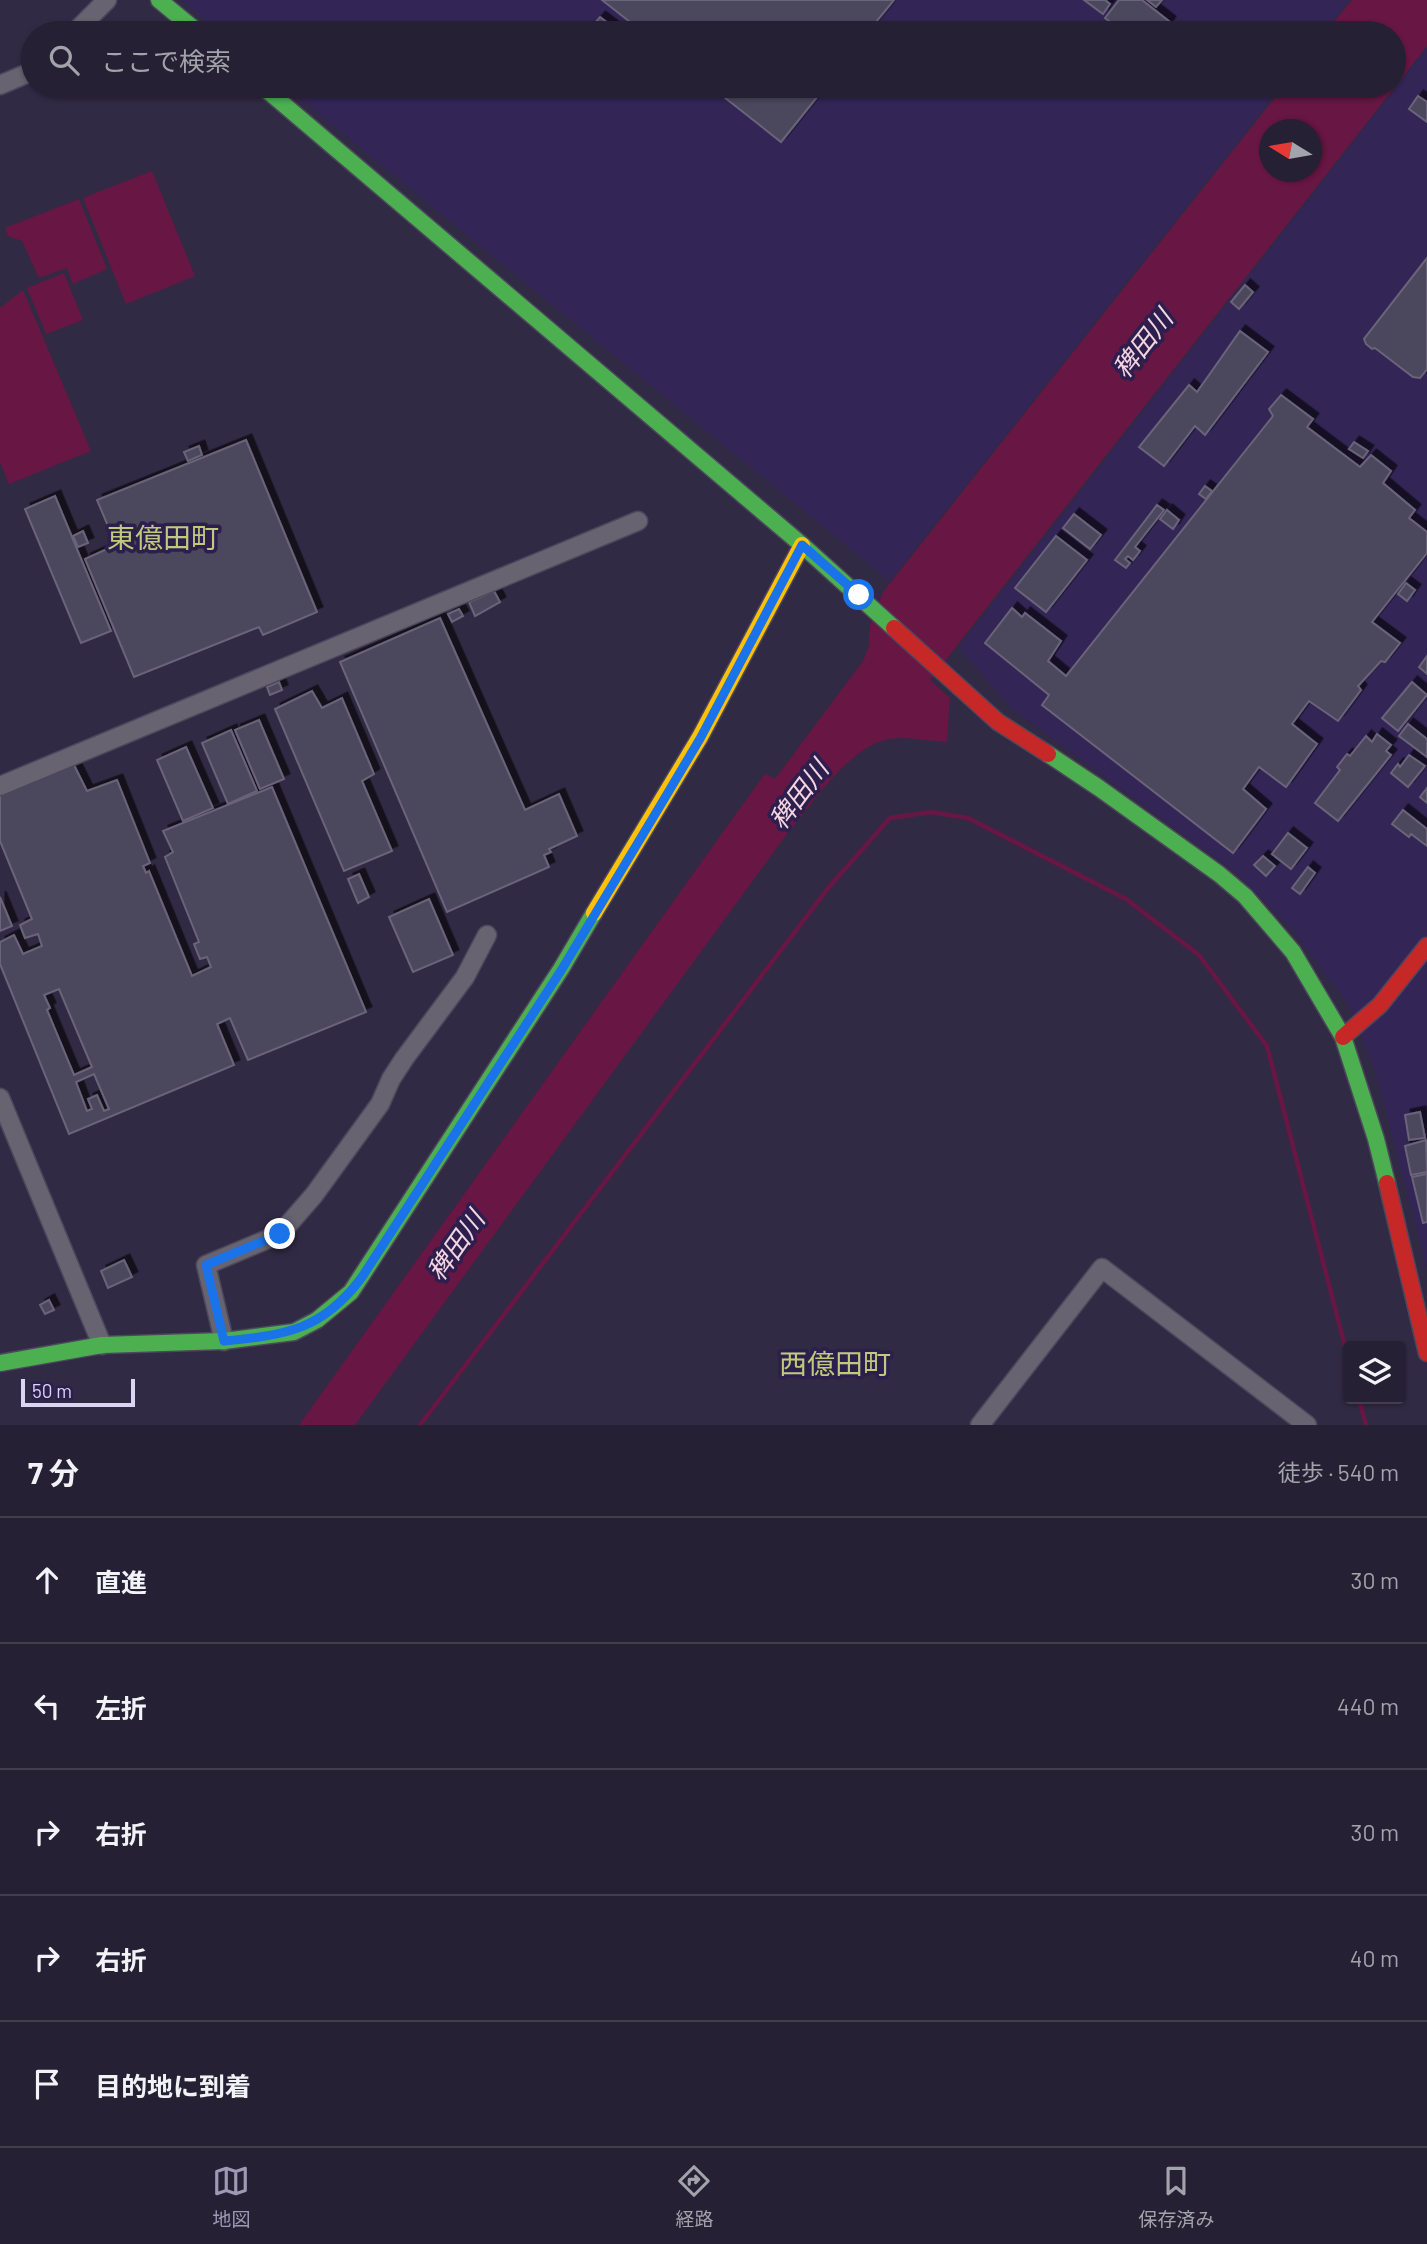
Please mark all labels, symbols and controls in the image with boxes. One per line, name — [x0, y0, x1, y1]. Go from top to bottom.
search box — [21, 21, 1406, 98]
icon: search — [45, 41, 83, 79]
text: ここで検索 — [101, 45, 231, 76]
north arrow — [1259, 119, 1322, 182]
water label: 稗田川 — [1106, 300, 1180, 383]
district label: 東億田町 — [107, 520, 219, 554]
route start — [843, 579, 874, 610]
water label: 稗田川 — [762, 751, 835, 835]
water label: 稗田川 — [420, 1202, 492, 1286]
route end — [264, 1218, 295, 1249]
map controls — [1343, 1341, 1406, 1404]
button: layers — [1343, 1341, 1406, 1404]
district label: 西億田町 — [779, 1346, 891, 1380]
scale bar — [21, 1376, 135, 1408]
text: 50 m — [32, 1379, 72, 1402]
text: 7 分 — [28, 1454, 79, 1490]
text: 徒歩 · 540 m — [1278, 1458, 1399, 1486]
icon: ahead — [28, 1561, 66, 1599]
text: 直進 — [95, 1566, 147, 1597]
text: 30 m — [1351, 1566, 1399, 1594]
icon: left — [28, 1687, 66, 1725]
text: 左折 — [95, 1692, 147, 1723]
text: 440 m — [1337, 1692, 1399, 1720]
icon: right — [28, 1813, 66, 1851]
text: 右折 — [95, 1818, 147, 1849]
text: 30 m — [1351, 1818, 1399, 1846]
icon: right — [28, 1939, 66, 1977]
text: 右折 — [95, 1944, 147, 1975]
text: 40 m — [1350, 1944, 1399, 1972]
icon: arrive — [28, 2065, 66, 2103]
text: 目的地に到着 — [95, 2070, 251, 2101]
tab: 地図 — [212, 2162, 251, 2231]
tab: 経路 — [675, 2162, 714, 2231]
tab: 保存済み — [1138, 2162, 1215, 2231]

